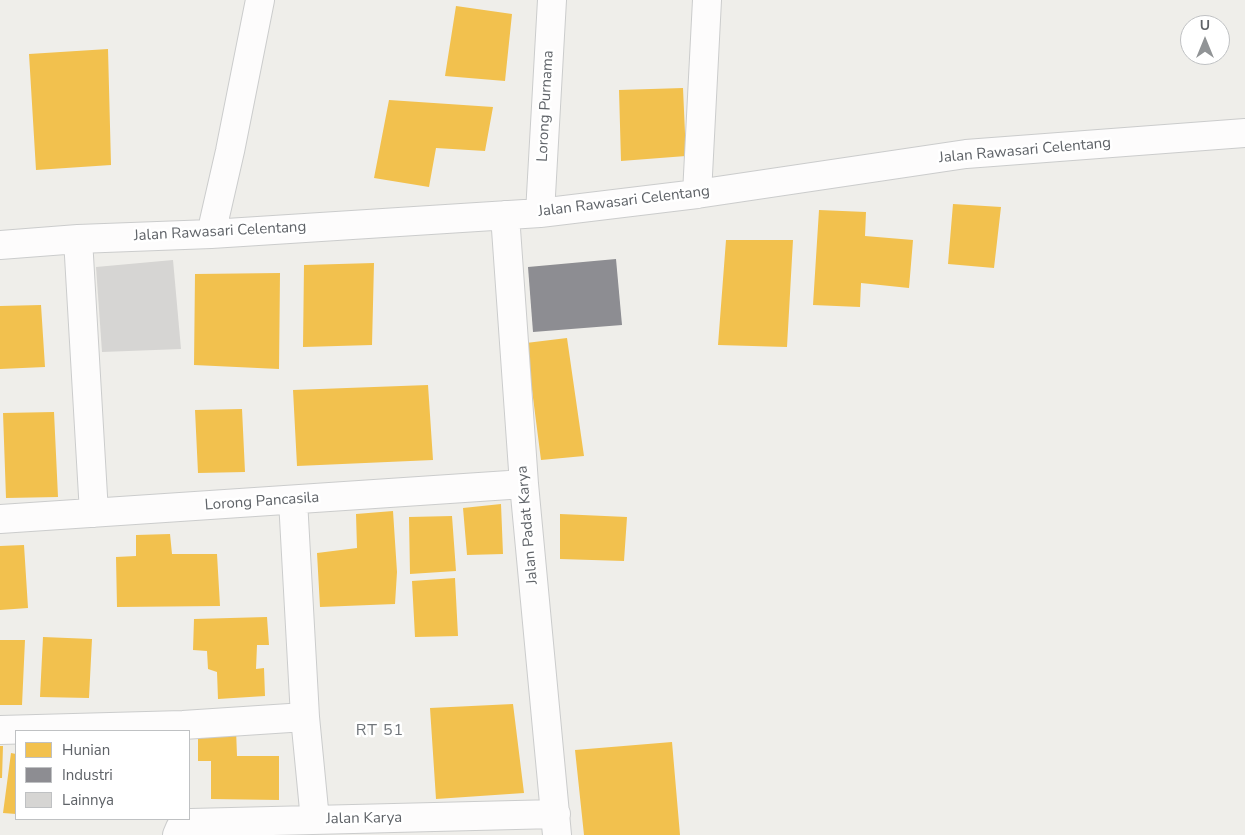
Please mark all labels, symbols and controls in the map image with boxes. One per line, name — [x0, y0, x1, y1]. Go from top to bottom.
north arrow — [1180, 15, 1230, 65]
text: U — [1200, 16, 1210, 35]
street label: Lorong Purnama — [534, 50, 558, 162]
street label: Jalan Rawasari Celentang — [938, 135, 1112, 167]
street label: Jalan Rawasari Celentang — [537, 183, 711, 221]
street label: Jalan Rawasari Celentang — [133, 218, 307, 246]
street label: Jalan Padat Karya — [514, 465, 542, 585]
street label: Lorong Pancasila — [204, 489, 320, 515]
district label: RT 51 — [355, 721, 405, 741]
legend — [15, 730, 190, 820]
text: Hunian — [62, 740, 110, 760]
text: Industri — [62, 765, 113, 785]
text: Lainnya — [62, 790, 114, 810]
street label: Jalan Karya — [326, 809, 402, 829]

